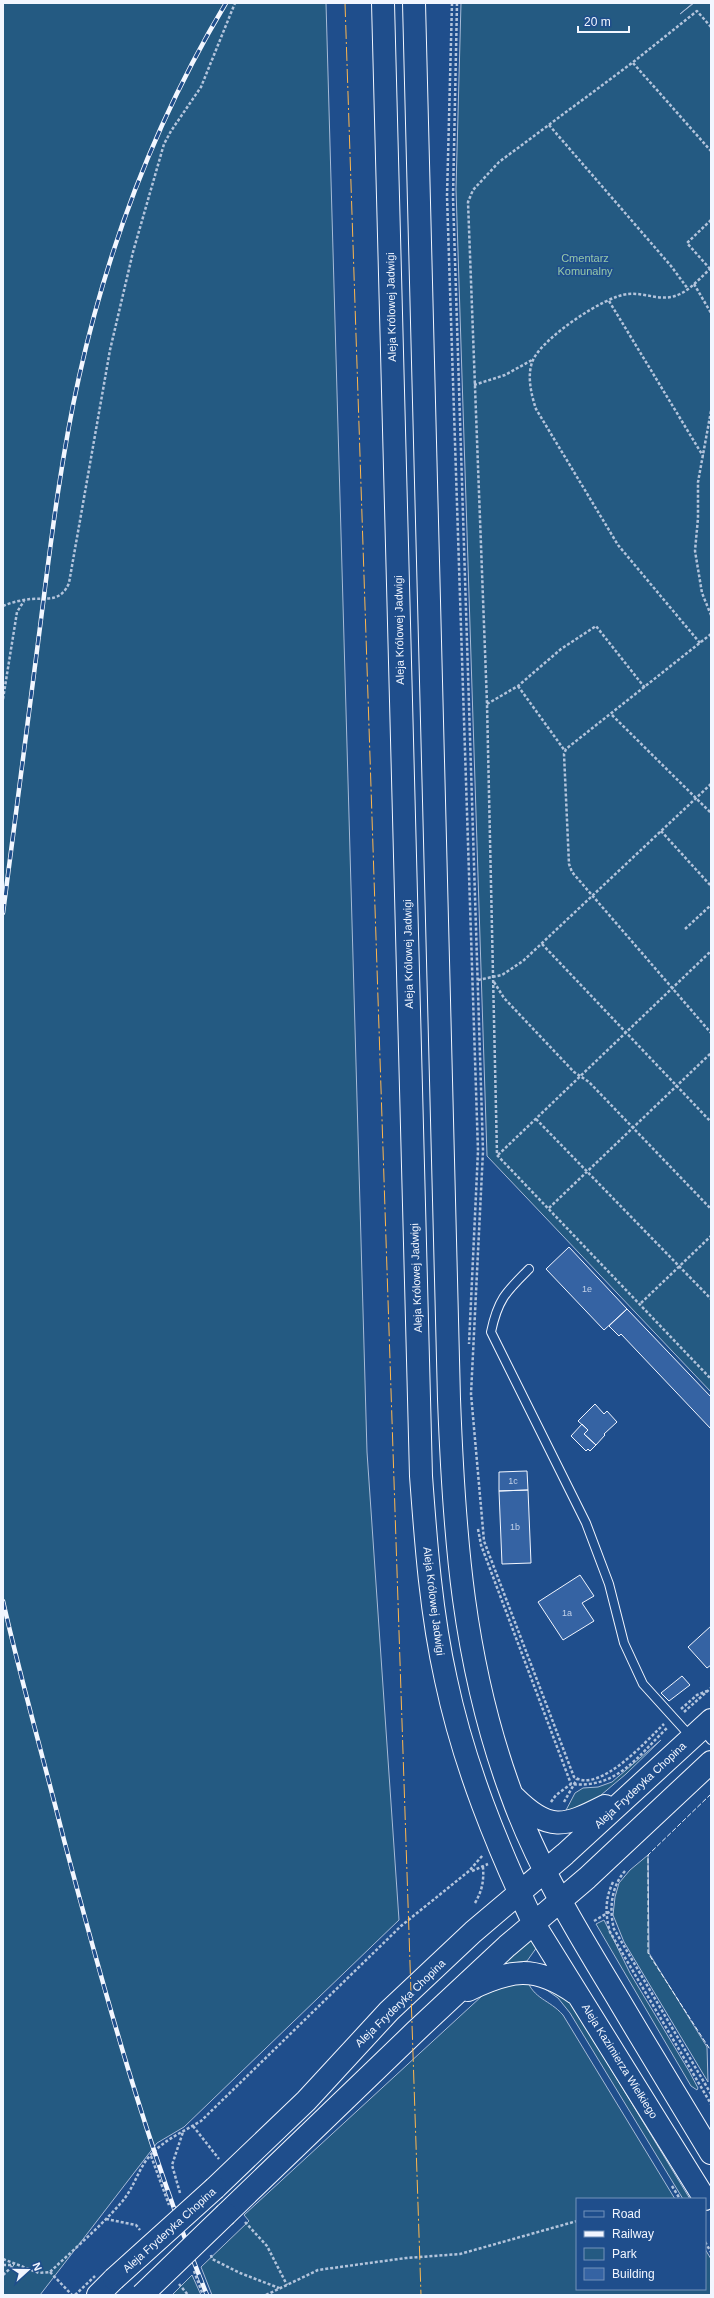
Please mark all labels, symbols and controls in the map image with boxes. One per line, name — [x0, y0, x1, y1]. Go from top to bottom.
scale bar — [578, 8, 629, 34]
text: 20 m — [584, 15, 611, 29]
street label: Aleja Królowej Jadwigi — [384, 252, 398, 362]
park label: Cmentarz Komunalny — [557, 252, 613, 277]
street label: Aleja Królowej Jadwigi — [392, 575, 406, 685]
street label: Aleja Królowej Jadwigi — [401, 899, 415, 1009]
street label: Aleja Królowej Jadwigi — [408, 1223, 424, 1333]
house number: 1e — [582, 1284, 592, 1294]
house number: 1c — [508, 1476, 518, 1486]
house number: 1b — [510, 1522, 520, 1532]
street label: Aleja Królowej Jadwigi — [421, 1546, 447, 1656]
house number: 1a — [562, 1608, 572, 1618]
street label: Aleja Fryderyka Chopina — [592, 1739, 689, 1830]
street label: Aleja Fryderyka Chopina — [353, 1956, 448, 2049]
street label: Aleja Kazimierza Wielkiego — [580, 2002, 660, 2120]
street label: Aleja Fryderyka Chopina — [120, 2185, 218, 2275]
legend — [576, 2198, 706, 2290]
text: Road — [612, 2207, 641, 2221]
text: Railway — [612, 2227, 654, 2241]
text: Park — [612, 2247, 638, 2261]
north arrow — [8, 2250, 48, 2290]
text: N — [30, 2261, 44, 2272]
text: Building — [612, 2267, 655, 2281]

